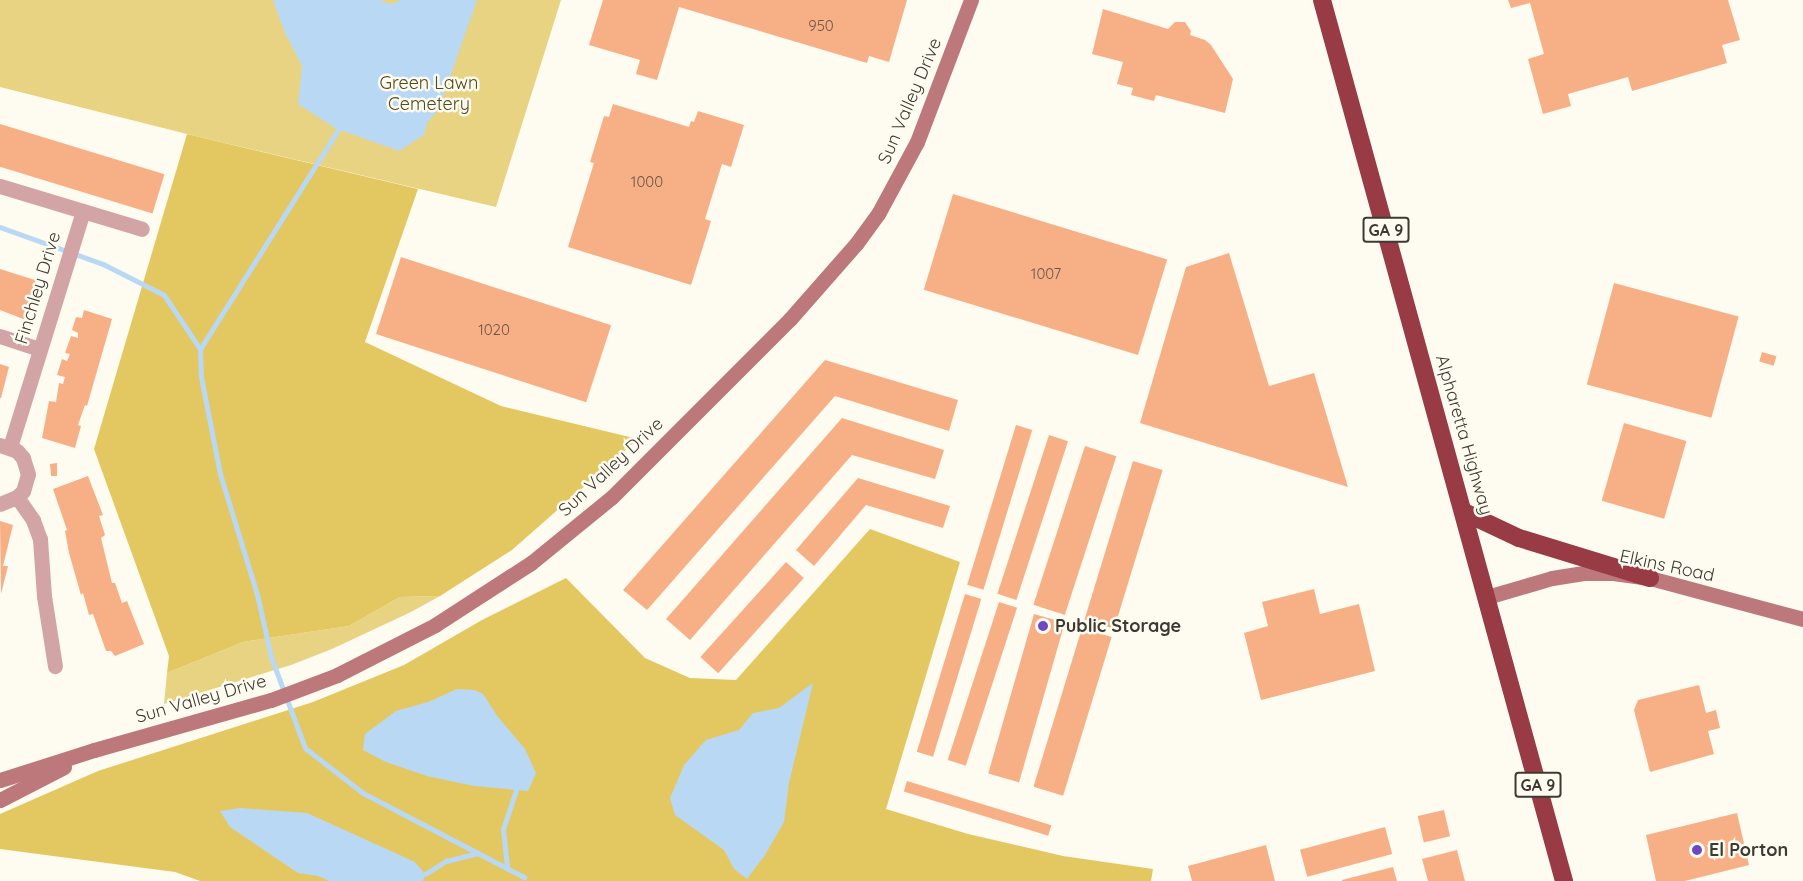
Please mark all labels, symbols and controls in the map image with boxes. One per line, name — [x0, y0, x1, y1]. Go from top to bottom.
house number: 950 — [808, 17, 834, 35]
street label: Sun Valley Drive — [874, 35, 946, 167]
park label: Green Lawn Cemetery — [379, 73, 479, 116]
house number: 1000 — [631, 173, 663, 191]
road number: GA 9 — [1362, 217, 1410, 243]
street label: Finchley Drive — [11, 229, 65, 347]
house number: 1007 — [1031, 265, 1061, 283]
house number: 1020 — [478, 321, 510, 339]
street label: Alpharetta Highway — [1431, 352, 1497, 518]
street label: Sun Valley Drive — [554, 413, 668, 521]
street label: Elkins Road — [1618, 545, 1716, 587]
place label: Public Storage — [1055, 615, 1181, 637]
marker: Public Storage — [1036, 619, 1050, 633]
street label: Sun Valley Drive — [133, 670, 269, 728]
road number: GA 9 — [1514, 772, 1562, 798]
place label: El Porton — [1709, 839, 1788, 861]
marker: El Porton — [1690, 843, 1704, 857]

